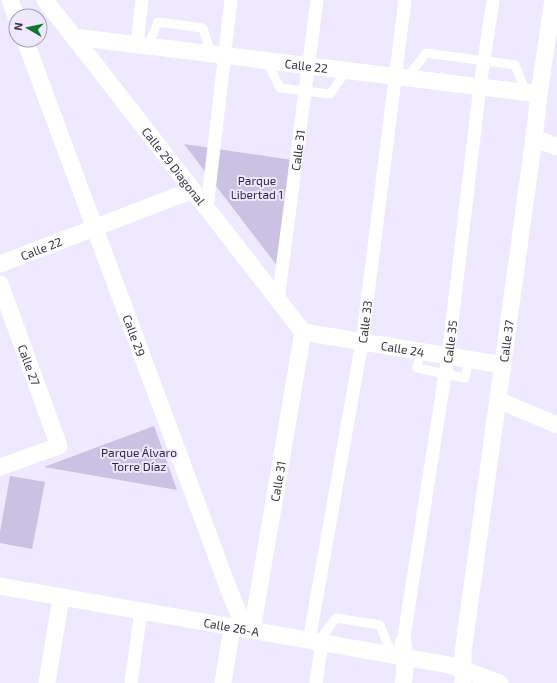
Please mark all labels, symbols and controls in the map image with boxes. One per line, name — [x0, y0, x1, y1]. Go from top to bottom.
north arrow — [8, 8, 48, 48]
text: N — [11, 21, 25, 31]
street label: Calle 22 — [284, 56, 329, 75]
street label: Calle 29 Diagonal — [139, 124, 209, 208]
street label: Calle 31 — [288, 129, 307, 172]
park label: Parque Libertad 1 — [231, 173, 283, 201]
street label: Calle 22 — [18, 234, 64, 263]
street label: Calle 33 — [355, 300, 374, 344]
street label: Calle 29 — [120, 313, 149, 358]
street label: Calle 37 — [496, 319, 516, 363]
street label: Calle 35 — [440, 320, 459, 364]
street label: Calle 24 — [380, 338, 425, 359]
street label: Calle 27 — [16, 342, 43, 387]
park label: Parque Álvaro Torre Díaz — [101, 445, 177, 473]
street label: Calle 31 — [267, 460, 288, 503]
street label: Calle 26-A — [203, 615, 261, 639]

